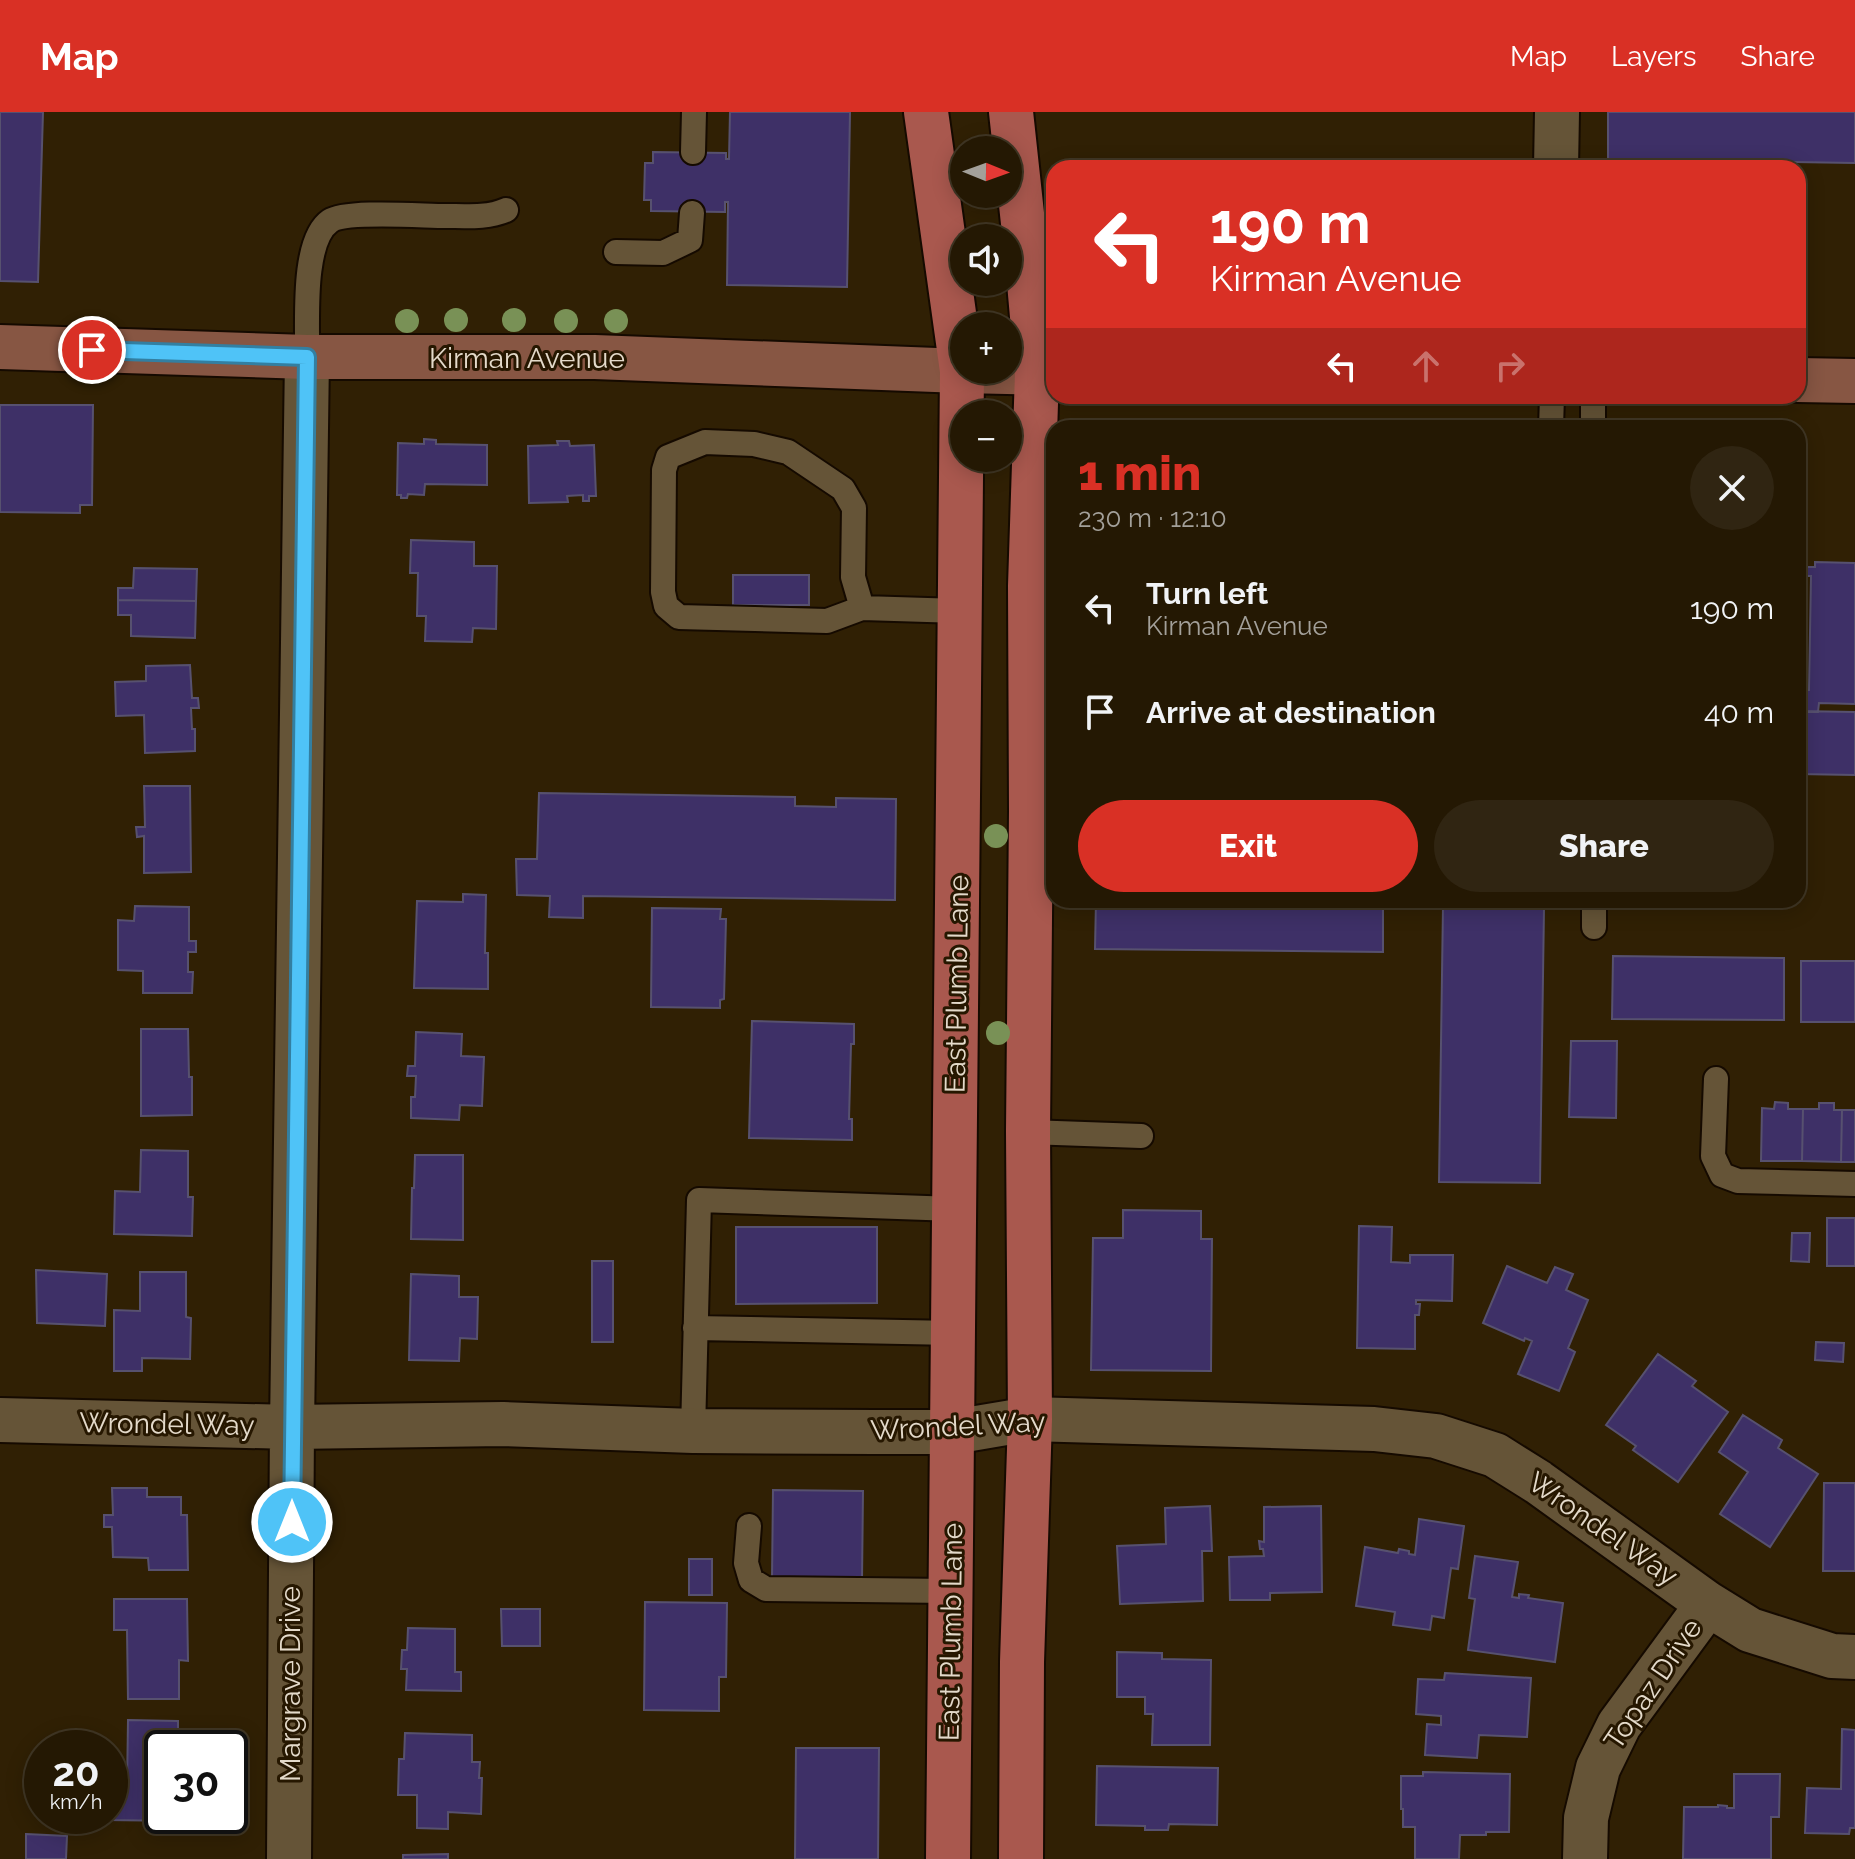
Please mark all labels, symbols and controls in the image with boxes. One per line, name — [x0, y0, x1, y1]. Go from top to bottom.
text: Map — [40, 34, 119, 79]
text: Map — [1510, 40, 1567, 73]
text: Layers — [1611, 40, 1697, 73]
text: Share — [1741, 40, 1815, 73]
north arrow — [950, 136, 1022, 208]
map controls — [950, 136, 1022, 472]
text: 190 m — [1210, 190, 1371, 256]
icon: left — [1078, 192, 1182, 296]
button: sound — [950, 224, 1022, 296]
text: Kirman Avenue — [1210, 257, 1462, 299]
button: + — [950, 312, 1022, 384]
pin — [58, 316, 126, 384]
icon: arrive — [70, 328, 114, 372]
street label: Kirman Avenue — [429, 342, 625, 375]
icon: left — [1320, 344, 1364, 388]
icon: ahead — [1404, 344, 1448, 388]
icon: right — [1488, 344, 1532, 388]
button: − — [950, 400, 1022, 472]
text: 1 min — [1078, 445, 1201, 501]
button: close — [1690, 446, 1774, 530]
text: 230 m · 12:10 — [1078, 503, 1227, 533]
text: Turn left — [1146, 576, 1268, 611]
icon: left — [1078, 586, 1122, 630]
text: 190 m — [1690, 591, 1774, 626]
text: Kirman Avenue — [1146, 611, 1328, 641]
icon: arrive — [1078, 690, 1122, 734]
text: Arrive at destination — [1146, 695, 1436, 730]
text: 40 m — [1704, 695, 1774, 730]
button: Exit — [1078, 800, 1418, 892]
button: Share — [1434, 800, 1774, 892]
street label: East Plumb Lane — [939, 875, 975, 1093]
street label: Wrondel Way — [870, 1405, 1046, 1447]
street label: Wrondel Way — [79, 1406, 255, 1442]
street label: Wrondel Way — [1522, 1465, 1684, 1593]
position arrow — [250, 1480, 334, 1564]
street label: East Plumb Lane — [933, 1523, 969, 1741]
street label: Margrave Drive — [274, 1586, 307, 1782]
street label: Topaz Drive — [1597, 1612, 1709, 1756]
speed limit sign: 30 — [144, 1730, 248, 1834]
text: 20 — [52, 1748, 100, 1795]
text: km/h — [50, 1790, 102, 1814]

